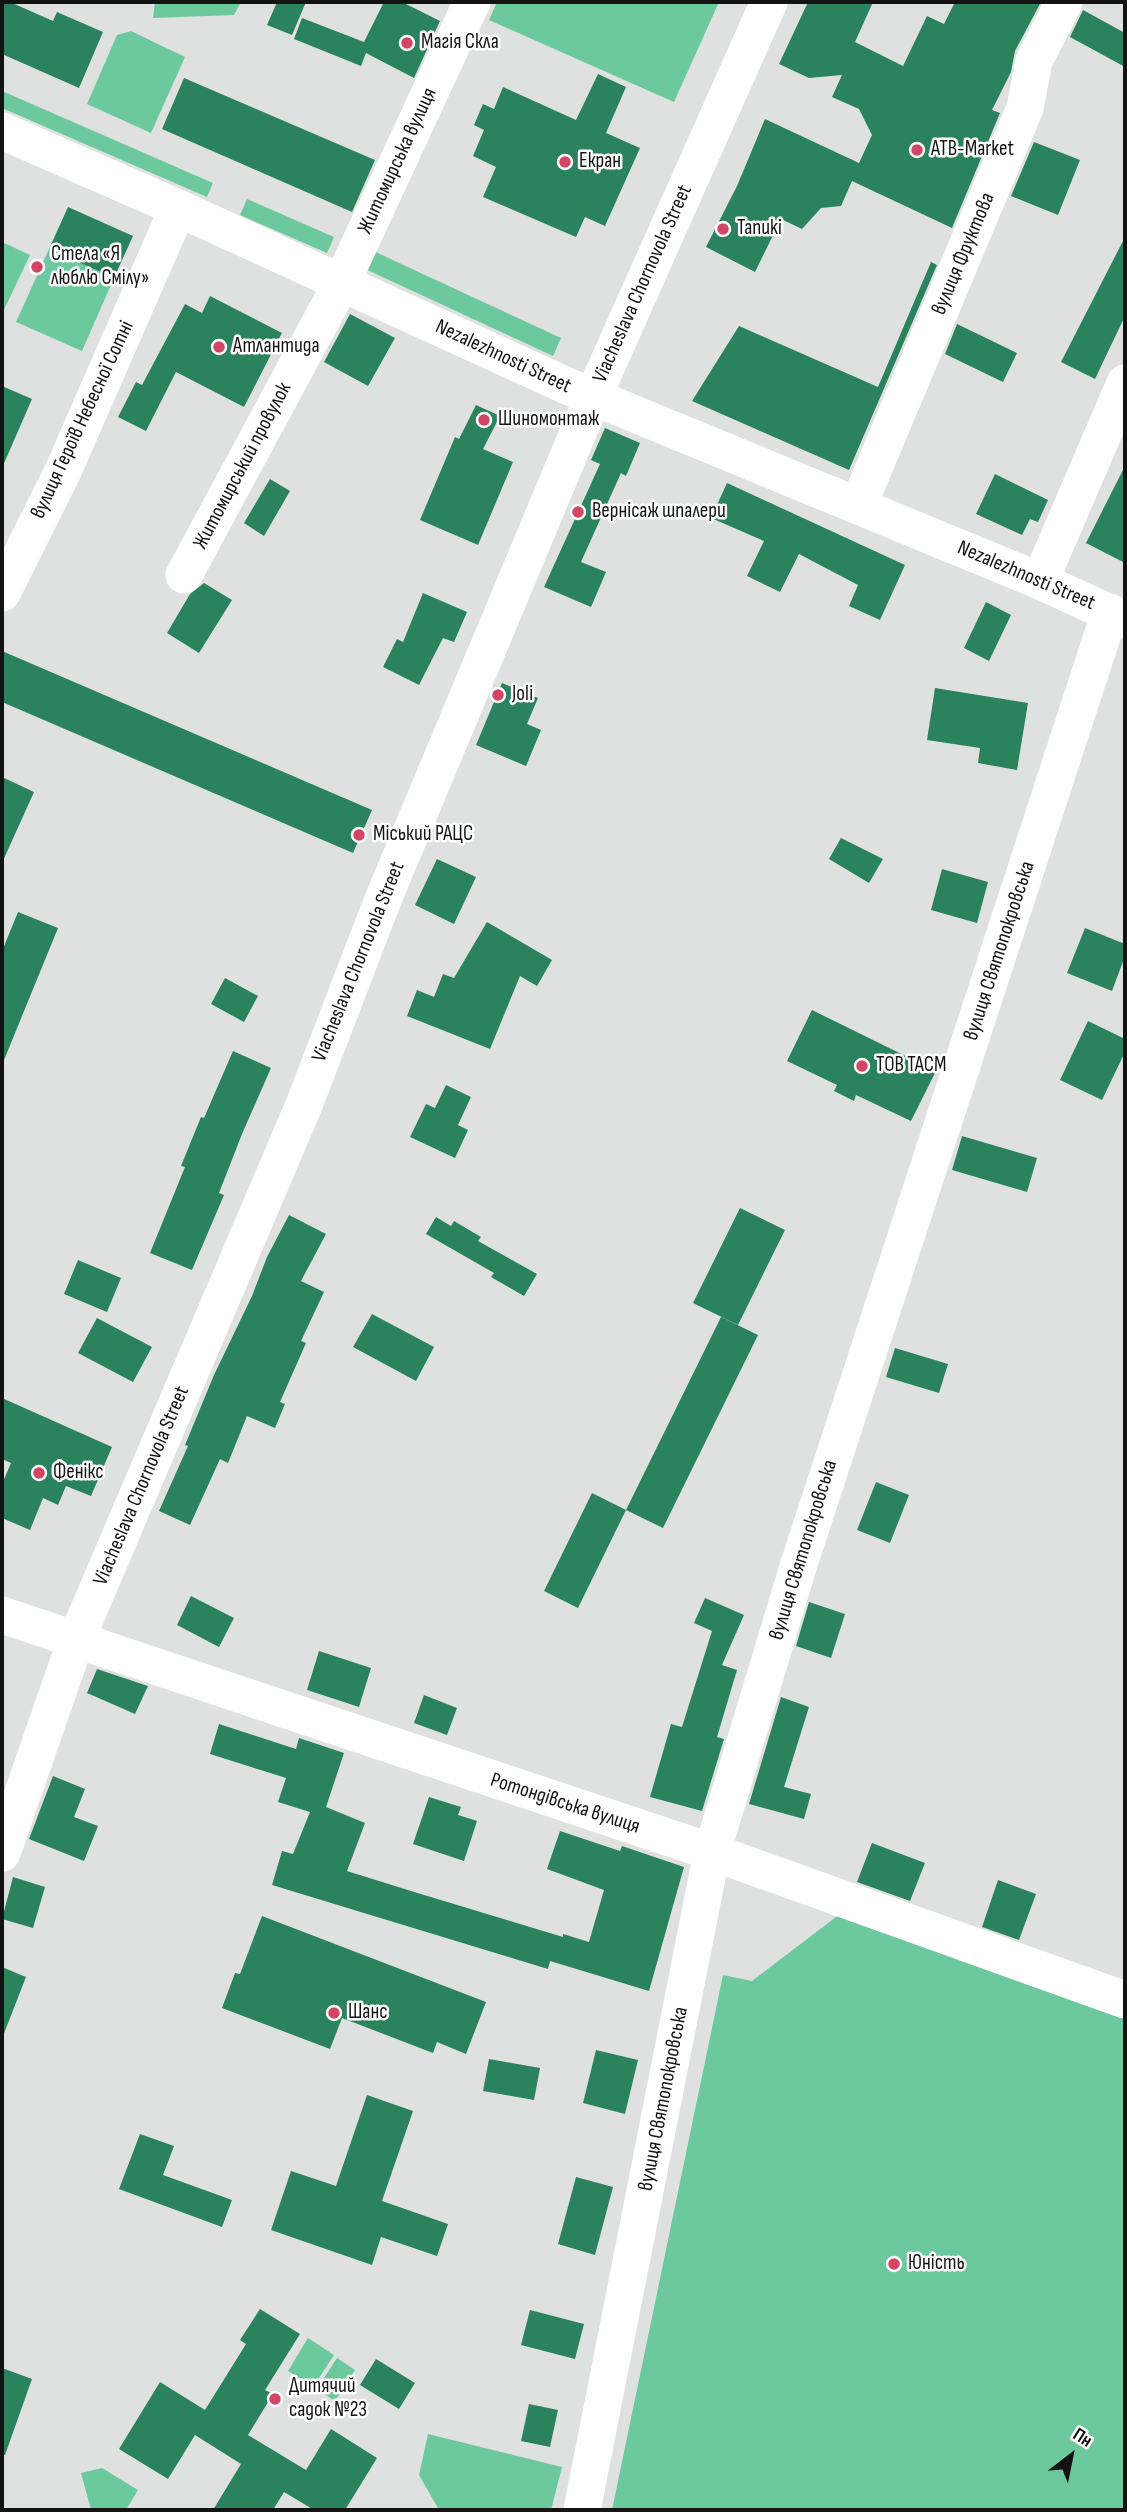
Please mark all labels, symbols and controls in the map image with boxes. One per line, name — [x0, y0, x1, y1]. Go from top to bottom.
place label: Магія Скла — [421, 30, 499, 56]
marker: Магія Скла — [399, 35, 415, 51]
street label: Житомирська вулиця — [353, 84, 443, 238]
place label: ATB-Market — [931, 137, 1014, 163]
marker: ATB-Market — [909, 142, 925, 158]
place label: Екран — [579, 149, 621, 175]
marker: Екран — [557, 154, 573, 170]
street label: Viacheslava Chornovola Street — [588, 181, 698, 387]
street label: вулиця Фруктова — [927, 189, 1001, 319]
place label: Tanuki — [737, 216, 782, 242]
marker: Tanuki — [715, 221, 731, 237]
place label: Стела «Я люблю Смілу» — [51, 242, 149, 292]
marker: Стела «Я люблю Смілу» — [29, 259, 45, 275]
street label: Nezalezhnosti Street — [431, 315, 575, 399]
street label: вулиця Героїв Небесної Сотні — [26, 317, 140, 523]
place label: Атлантида — [233, 334, 319, 360]
marker: Атлантида — [211, 339, 227, 355]
street label: Житомирський провулок — [188, 378, 298, 554]
place label: Шиномонтаж — [498, 407, 599, 433]
marker: Шиномонтаж — [476, 412, 492, 428]
place label: Вернiсаж шпалери — [592, 499, 726, 525]
marker: Вернiсаж шпалери — [570, 504, 586, 520]
street label: Nezalezhnosti Street — [953, 536, 1099, 616]
place label: Joli — [512, 682, 533, 708]
marker: Joli — [490, 687, 506, 703]
place label: Міський РАЦС — [373, 822, 473, 848]
marker: Міський РАЦС — [351, 827, 367, 843]
street label: Viacheslava Chornovola Street — [307, 858, 411, 1066]
street label: вулиця Святопокровська — [959, 858, 1041, 1044]
place label: ТОВ ТАСМ — [876, 1053, 946, 1079]
marker: ТОВ ТАСМ — [854, 1058, 870, 1074]
street label: Viacheslava Chornovola Street — [89, 1383, 195, 1589]
street label: вулиця Святопокровська — [765, 1457, 843, 1643]
place label: Фенікс — [53, 1460, 104, 1486]
marker: Фенікс — [31, 1465, 47, 1481]
street label: Ротондівська вулиця — [487, 1768, 643, 1840]
place label: Шанс — [348, 2000, 388, 2026]
marker: Шанс — [326, 2005, 342, 2021]
street label: вулиця Святопокровська — [634, 2005, 694, 2193]
place label: Юність — [908, 2251, 965, 2277]
marker: Юність — [886, 2256, 902, 2272]
place label: Дитячий садок №23 — [289, 2374, 367, 2424]
marker: Дитячий садок №23 — [267, 2391, 283, 2407]
north arrow — [1036, 2421, 1106, 2491]
text: Пн — [1069, 2423, 1096, 2452]

